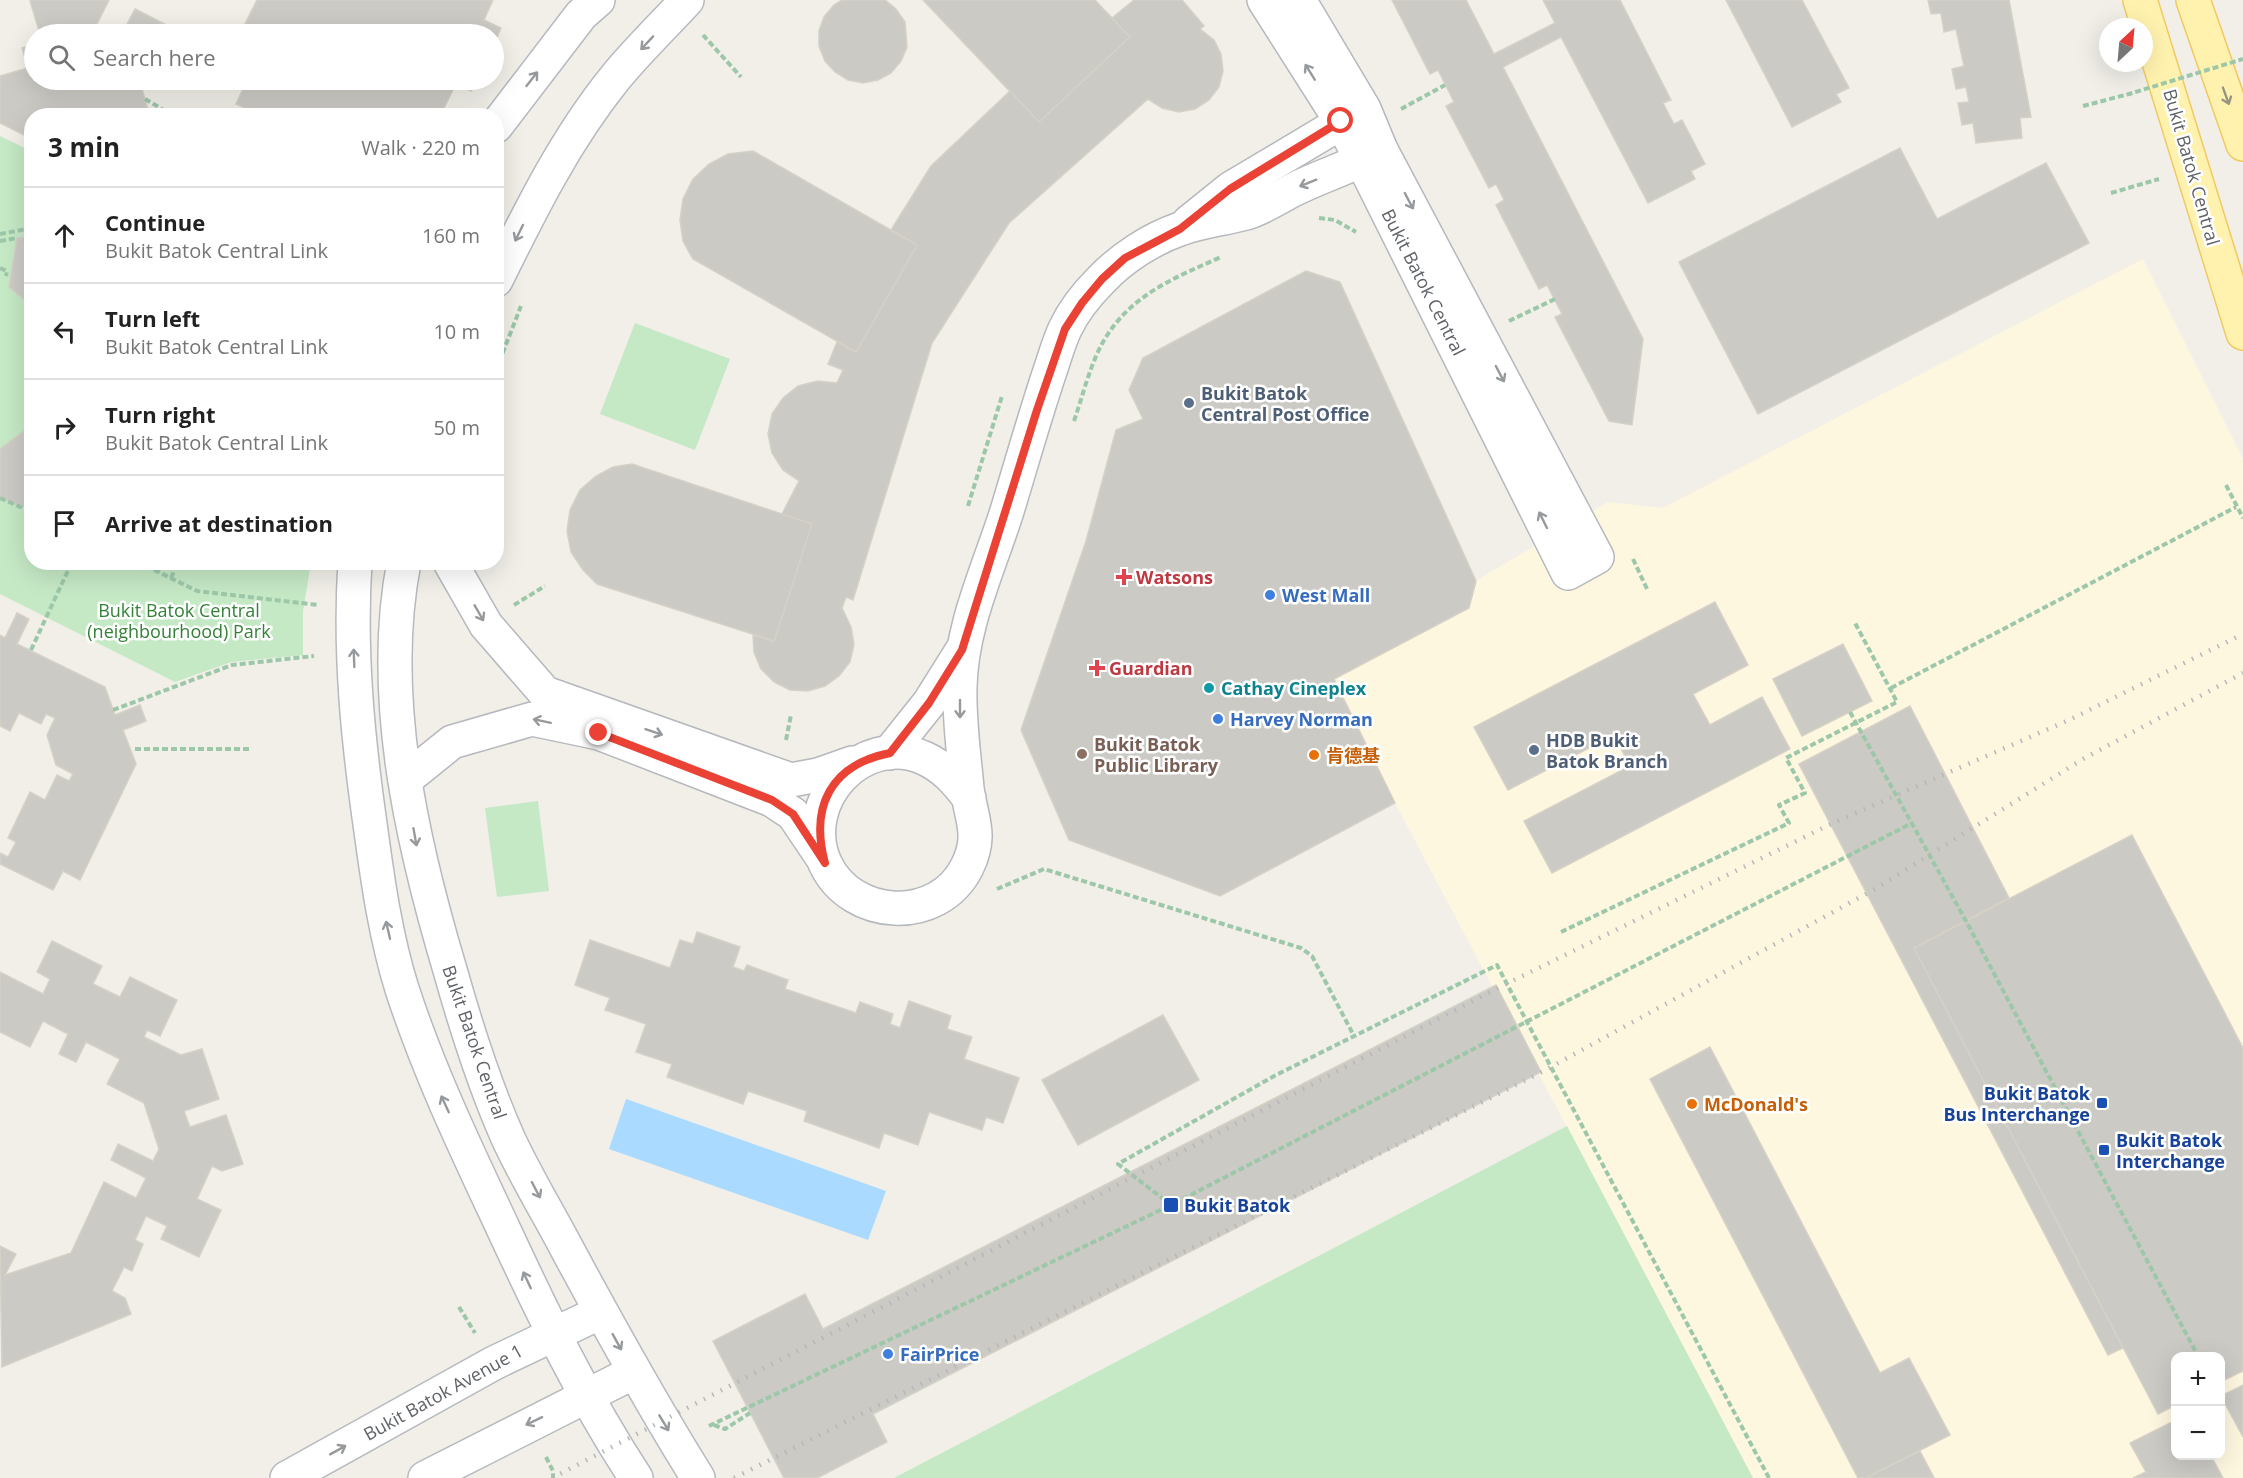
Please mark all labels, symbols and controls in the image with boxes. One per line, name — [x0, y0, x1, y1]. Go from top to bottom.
north arrow — [2099, 18, 2153, 72]
search box — [24, 24, 504, 90]
one-way arrow — [640, 35, 654, 50]
icon: search — [45, 41, 78, 74]
text: Search here — [93, 42, 216, 72]
one-way arrow — [1303, 64, 1315, 81]
one-way arrow — [526, 72, 539, 88]
street label: Bukit Batok Central — [2158, 86, 2226, 248]
one-way arrow — [2222, 86, 2233, 105]
route start — [1327, 107, 1353, 133]
text: 3 min — [48, 129, 120, 165]
text: Walk · 220 m — [361, 134, 480, 161]
one-way arrow — [1299, 178, 1317, 189]
one-way arrow — [1404, 192, 1415, 210]
street label: Bukit Batok Central — [1377, 205, 1471, 359]
text: Continue — [105, 207, 205, 237]
icon: ahead — [48, 219, 81, 252]
text: 160 m — [422, 222, 480, 249]
one-way arrow — [513, 224, 525, 242]
text: Bukit Batok Central Link — [105, 237, 328, 264]
text: Turn left — [105, 303, 200, 333]
icon: left — [48, 315, 81, 348]
text: 10 m — [433, 318, 480, 345]
text: Bukit Batok Central Link — [105, 333, 328, 360]
one-way arrow — [1495, 364, 1506, 382]
place label: Bukit Batok Central Post Office — [1201, 381, 1370, 426]
marker: Bukit Batok Central Post Office — [1182, 396, 1196, 410]
text: Turn right — [105, 399, 216, 429]
icon: right — [48, 411, 81, 444]
text: 50 m — [433, 414, 480, 441]
text: Bukit Batok Central Link — [105, 429, 328, 456]
icon: arrive — [48, 507, 81, 540]
text: Arrive at destination — [105, 508, 333, 538]
one-way arrow — [1536, 512, 1548, 530]
place label: Watsons — [1136, 565, 1213, 589]
marker: Watsons — [1117, 570, 1131, 584]
place label: West Mall — [1282, 583, 1370, 607]
marker: West Mall — [1263, 588, 1277, 602]
park label: Bukit Batok Central (neighbourhood) Park — [87, 598, 271, 643]
one-way arrow — [473, 604, 485, 621]
one-way arrow — [348, 649, 360, 669]
place label: Guardian — [1109, 656, 1193, 680]
marker: Guardian — [1090, 661, 1104, 675]
place label: Cathay Cineplex — [1221, 676, 1367, 700]
marker: Cathay Cineplex — [1202, 681, 1216, 695]
one-way arrow — [954, 698, 966, 718]
place label: Harvey Norman — [1230, 707, 1373, 731]
marker: Harvey Norman — [1211, 712, 1225, 726]
one-way arrow — [533, 715, 552, 726]
route end — [585, 719, 611, 745]
one-way arrow — [644, 727, 663, 738]
place label: HDB Bukit Batok Branch — [1546, 728, 1668, 773]
place label: Bukit Batok Public Library — [1094, 732, 1219, 777]
place label: 肯德基 — [1326, 743, 1380, 767]
marker: HDB Bukit Batok Branch — [1527, 743, 1541, 757]
marker: Bukit Batok Public Library — [1075, 747, 1089, 761]
marker: 肯德基 — [1307, 748, 1321, 762]
one-way arrow — [410, 827, 421, 846]
one-way arrow — [382, 921, 394, 940]
street label: Bukit Batok Central — [437, 962, 513, 1122]
place label: Bukit Batok Bus Interchange — [1943, 1081, 2091, 1126]
place label: McDonald's — [1704, 1092, 1808, 1116]
one-way arrow — [438, 1095, 450, 1113]
marker: Bukit Batok Bus Interchange — [2095, 1096, 2109, 1110]
marker: McDonald's — [1685, 1097, 1699, 1111]
place label: Bukit Batok Interchange — [2116, 1128, 2225, 1173]
marker: Bukit Batok Interchange — [2097, 1143, 2111, 1157]
one-way arrow — [530, 1181, 542, 1198]
place label: Bukit Batok — [1184, 1193, 1291, 1217]
marker: Bukit Batok — [1162, 1196, 1180, 1214]
one-way arrow — [521, 1272, 533, 1290]
one-way arrow — [612, 1333, 624, 1350]
street label: Bukit Batok Avenue 1 — [359, 1338, 527, 1446]
place label: FairPrice — [900, 1342, 979, 1366]
marker: FairPrice — [881, 1347, 895, 1361]
map controls — [2171, 1352, 2225, 1460]
button: + — [2171, 1352, 2225, 1406]
button: − — [2171, 1406, 2225, 1460]
one-way arrow — [658, 1414, 670, 1431]
one-way arrow — [525, 1416, 543, 1428]
one-way arrow — [329, 1444, 347, 1455]

